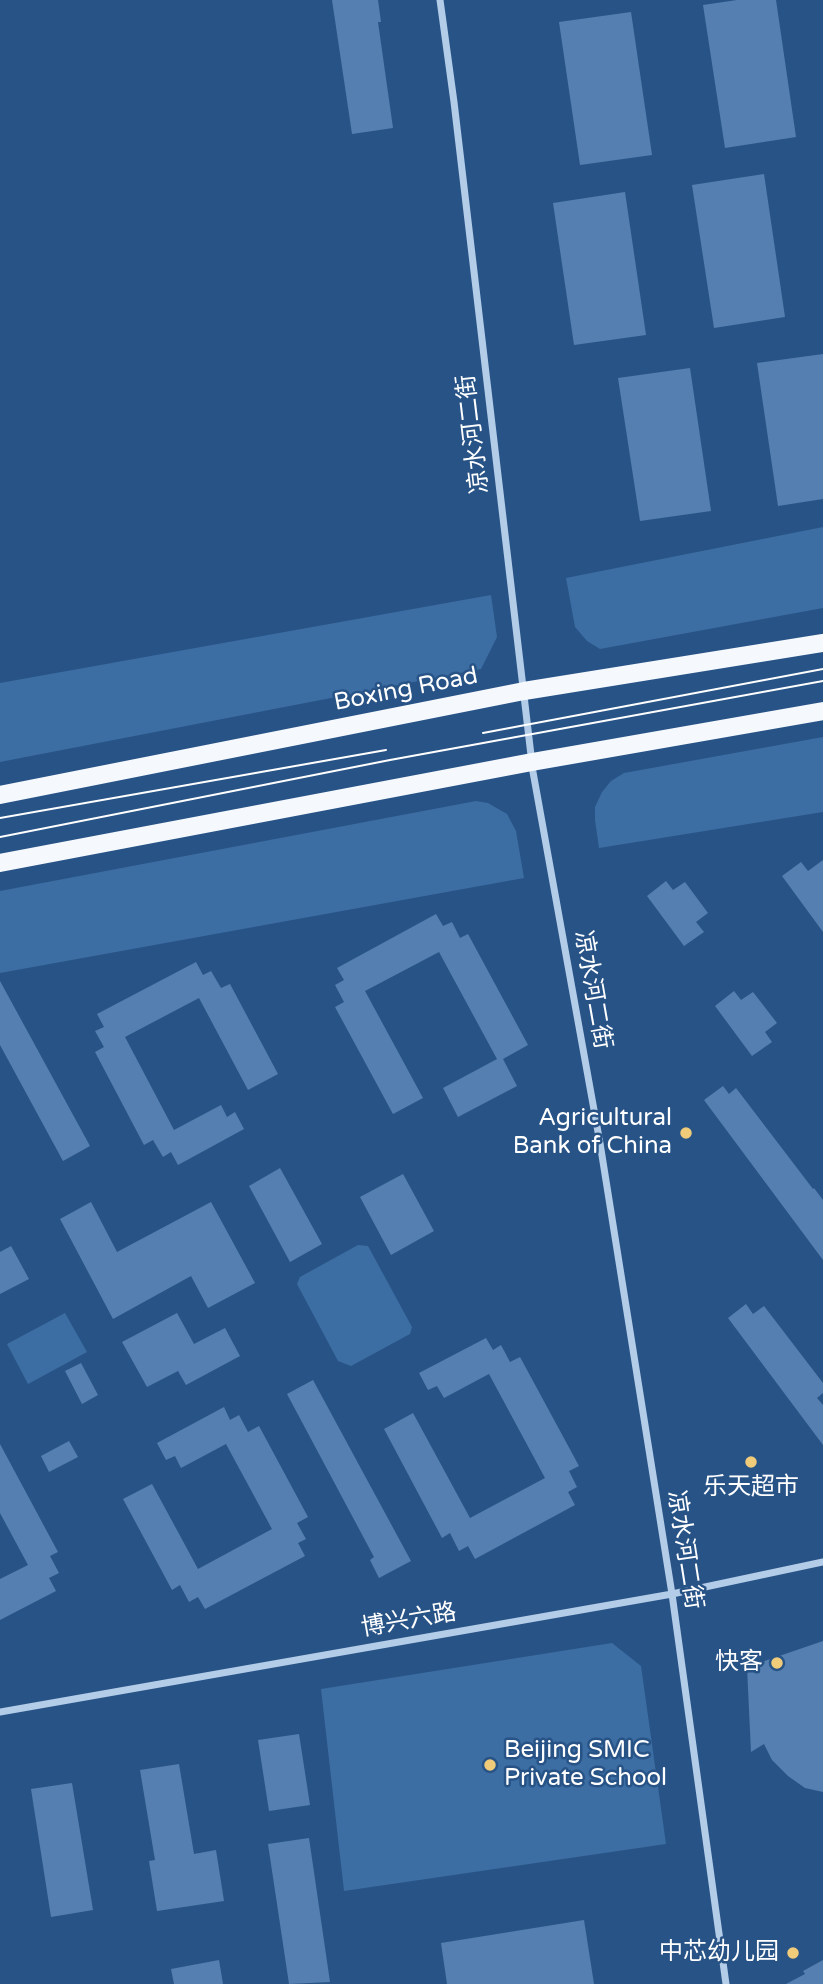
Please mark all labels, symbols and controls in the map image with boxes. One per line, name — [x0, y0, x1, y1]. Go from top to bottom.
street label: 凉水河二街 — [452, 373, 496, 495]
street label: Boxing Road — [332, 662, 480, 718]
street label: 凉水河二街 — [567, 928, 617, 1052]
place label: Agricultural Bank of China — [513, 1105, 672, 1161]
marker: Agricultural Bank of China — [678, 1125, 694, 1141]
marker: 乐天超市 — [743, 1454, 759, 1470]
place label: 乐天超市 — [703, 1474, 799, 1502]
street label: 凉水河二街 — [660, 1488, 708, 1612]
street label: 博兴六路 — [359, 1598, 459, 1644]
place label: 快客 — [715, 1649, 763, 1677]
marker: 快客 — [769, 1655, 785, 1671]
place label: Beijing SMIC Private School — [504, 1737, 667, 1793]
marker: Beijing SMIC Private School — [482, 1757, 498, 1773]
place label: 中芯幼儿园 — [659, 1939, 779, 1967]
marker: 中芯幼儿园 — [785, 1945, 801, 1961]

